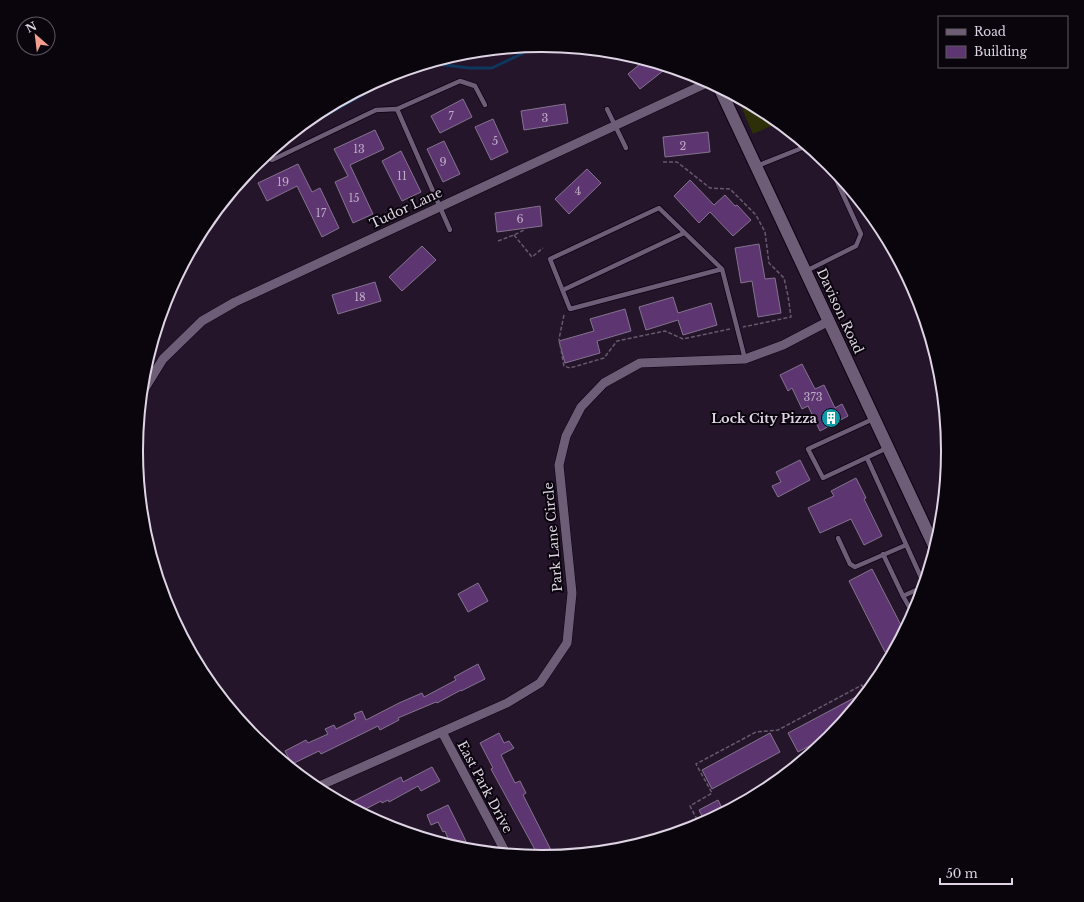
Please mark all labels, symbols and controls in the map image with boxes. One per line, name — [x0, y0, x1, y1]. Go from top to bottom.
north arrow — [16, 16, 56, 56]
legend — [938, 16, 1068, 68]
text: N — [23, 18, 40, 36]
text: Road — [974, 24, 1006, 39]
text: Building — [974, 44, 1028, 59]
house number: 7 — [448, 109, 454, 123]
house number: 3 — [542, 111, 549, 125]
house number: 5 — [492, 134, 498, 148]
house number: 2 — [680, 139, 687, 153]
house number: 13 — [353, 142, 365, 156]
house number: 9 — [439, 155, 447, 169]
house number: 11 — [397, 169, 407, 183]
house number: 19 — [277, 175, 289, 189]
street label: Tudor Lane — [367, 184, 445, 232]
house number: 4 — [575, 184, 581, 198]
house number: 15 — [348, 191, 360, 205]
house number: 17 — [316, 206, 327, 220]
house number: 6 — [516, 212, 524, 226]
street label: Davison Road — [813, 266, 867, 357]
house number: 18 — [354, 290, 366, 304]
house number: 373 — [803, 390, 823, 404]
building icon: Lock City Pizza — [820, 407, 842, 429]
place label: Lock City Pizza — [711, 410, 818, 427]
street label: Park Lane Circle — [540, 481, 566, 593]
street label: East Park Drive — [454, 738, 516, 836]
scale bar — [940, 860, 1012, 886]
text: 50 m — [946, 866, 978, 881]

